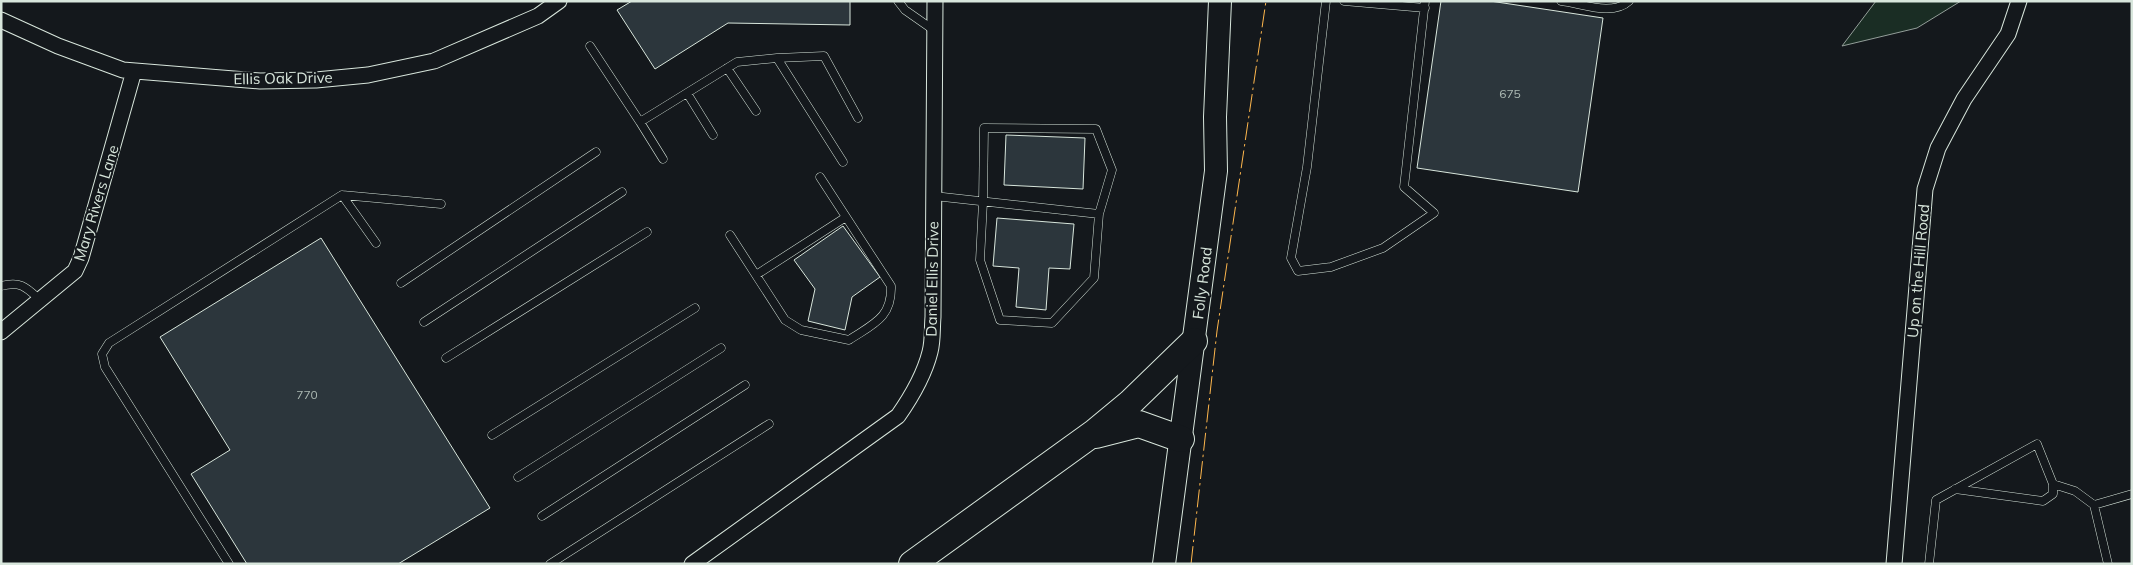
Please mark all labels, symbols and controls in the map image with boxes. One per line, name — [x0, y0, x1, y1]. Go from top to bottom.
street label: Ellis Oak Drive — [233, 68, 333, 88]
house number: 675 — [1499, 86, 1521, 101]
street label: Mary Rivers Lane — [69, 143, 123, 263]
street label: Up on the Hill Road — [1903, 203, 1933, 339]
street label: Daniel Ellis Drive — [921, 221, 943, 337]
street label: Folly Road — [1188, 246, 1216, 320]
house number: 770 — [296, 387, 318, 402]

